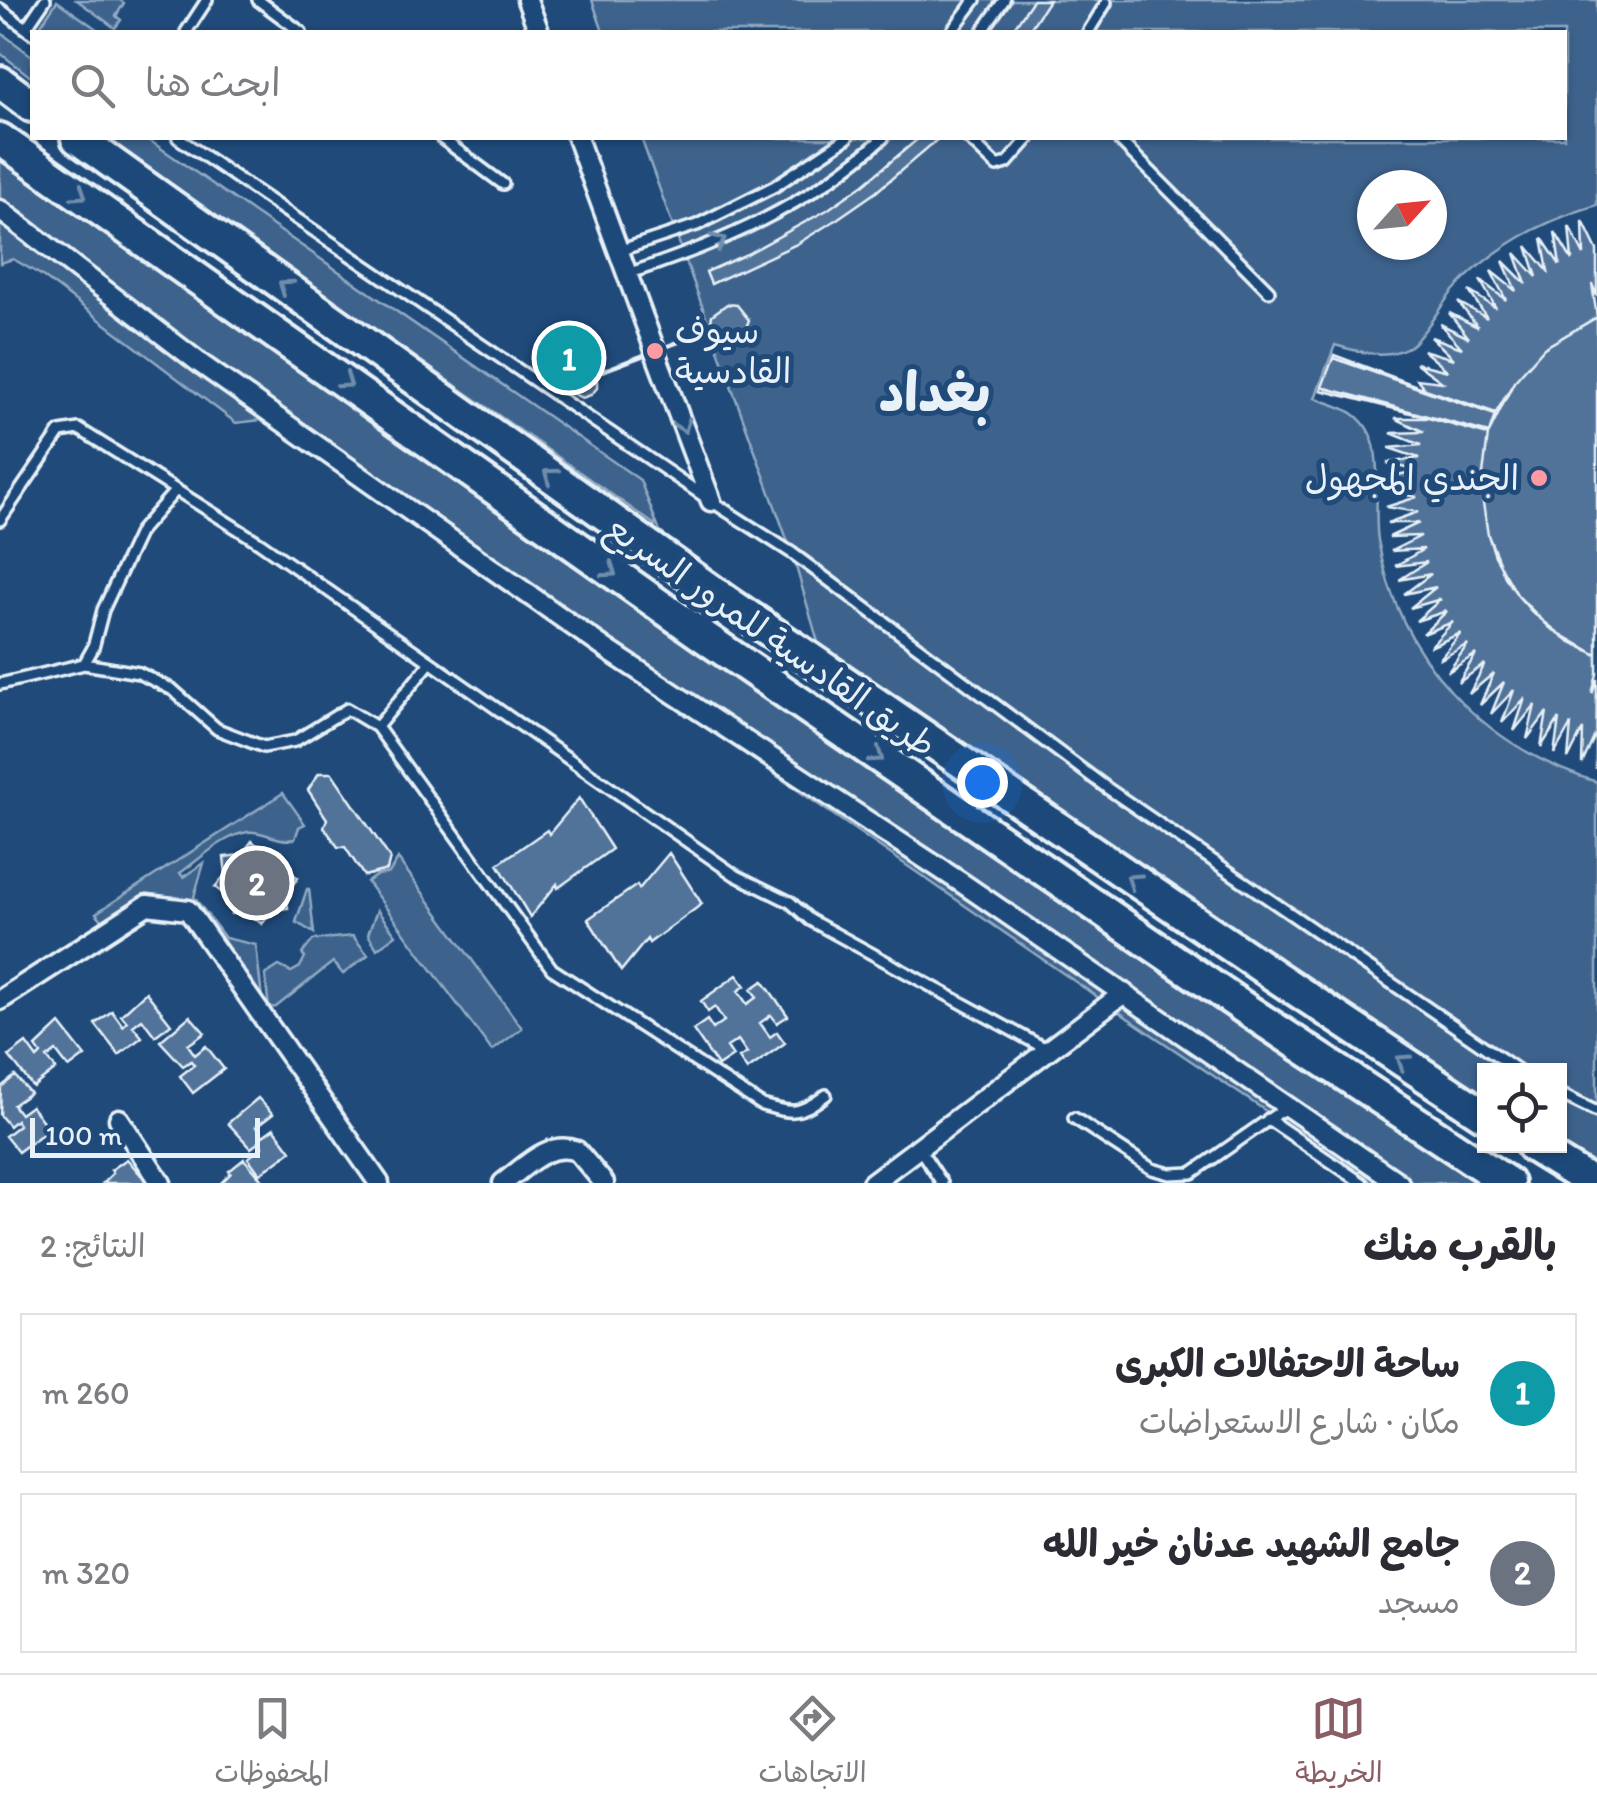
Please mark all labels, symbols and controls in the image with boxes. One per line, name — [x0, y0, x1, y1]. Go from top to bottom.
search box — [30, 30, 1567, 140]
icon: search — [65, 58, 120, 113]
text: ابحث هنا — [145, 60, 281, 106]
north arrow — [1357, 170, 1447, 260]
one-way arrow — [69, 182, 88, 200]
one-way arrow — [708, 234, 726, 254]
one-way arrow — [278, 280, 297, 298]
place label: سيوف القادسية — [675, 310, 791, 392]
pin: 1 — [536, 320, 602, 396]
marker: سيوف القادسية — [644, 340, 666, 362]
district label: بغداد — [879, 359, 991, 426]
one-way arrow — [334, 370, 353, 388]
one-way arrow — [671, 417, 692, 434]
place label: الجندي المجهول — [1305, 457, 1519, 503]
marker: الجندي المجهول — [1528, 467, 1550, 489]
one-way arrow — [543, 469, 561, 487]
street label: طريق القادسية للمرور السريع — [595, 506, 944, 769]
one-way arrow — [599, 558, 618, 577]
one-way arrow — [866, 744, 885, 762]
your location — [957, 757, 1008, 808]
pin: 2 — [224, 846, 290, 920]
one-way arrow — [1126, 874, 1145, 892]
one-way arrow — [1396, 1054, 1414, 1073]
map controls — [1477, 1063, 1567, 1153]
button: locate — [1477, 1063, 1567, 1153]
scale bar — [30, 1113, 260, 1158]
text: 100 m — [45, 1118, 122, 1152]
text: بالقرب منك — [1363, 1220, 1557, 1271]
text: النتائج: 2 — [40, 1227, 146, 1265]
text: ساحة الاحتفالات الكبرى — [1115, 1341, 1460, 1387]
text: 260 m — [42, 1374, 130, 1412]
text: 1 — [1515, 1374, 1530, 1412]
text: مكان · شارع الاستعراضات — [1139, 1403, 1460, 1441]
text: جامع الشهيد عدنان خير الله — [1043, 1521, 1460, 1567]
text: 320 m — [42, 1554, 130, 1592]
text: 2 — [1514, 1554, 1531, 1592]
text: مسجد — [1378, 1583, 1460, 1621]
tab: المحفوظات — [214, 1691, 330, 1797]
tab: الاتجاهات — [758, 1691, 867, 1797]
tab: الخريطة — [1295, 1691, 1383, 1797]

